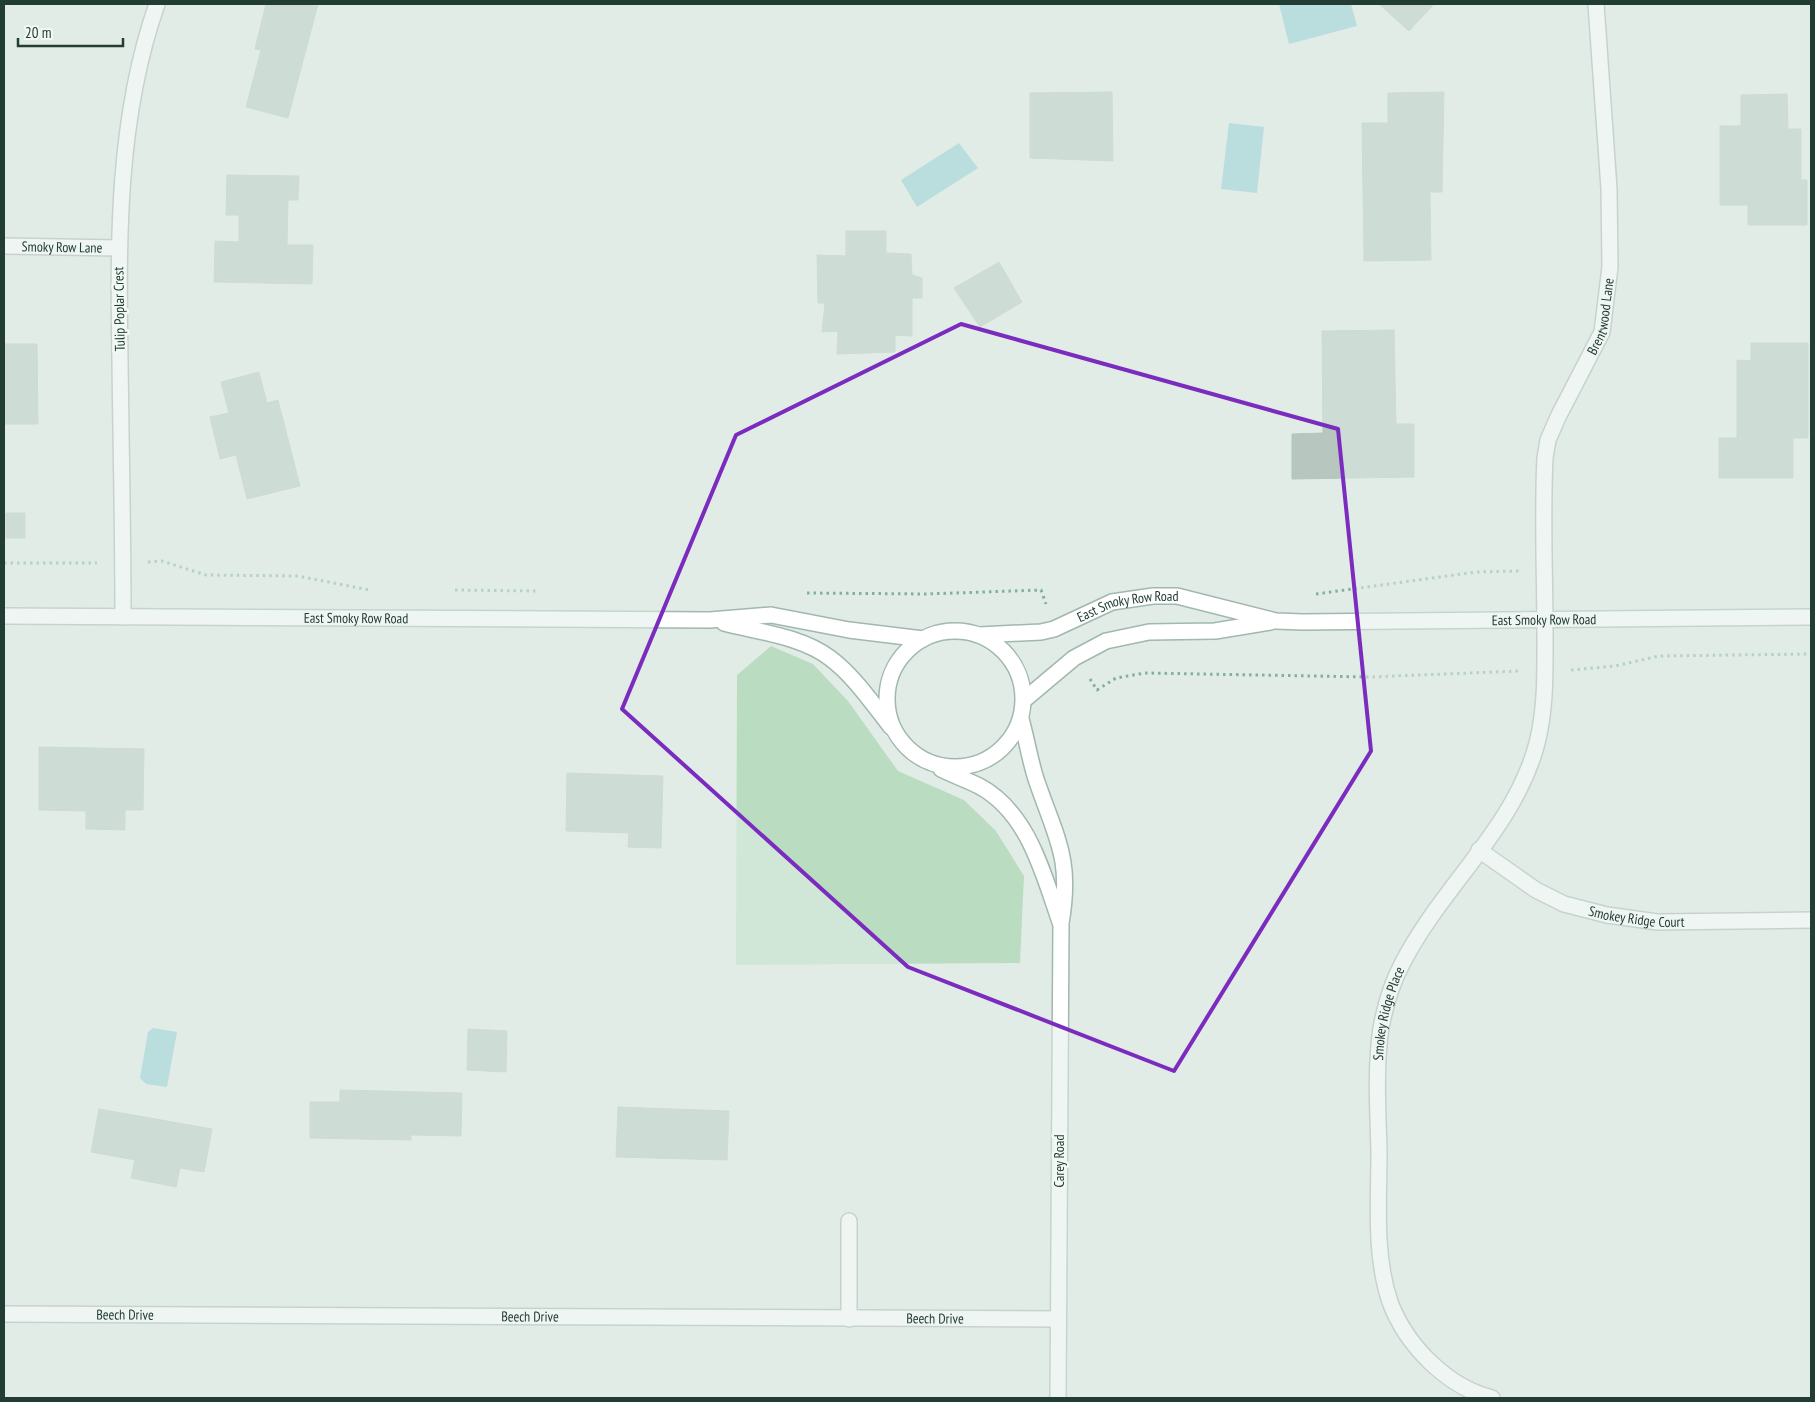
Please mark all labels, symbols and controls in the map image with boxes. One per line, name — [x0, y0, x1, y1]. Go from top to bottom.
scale bar — [18, 15, 122, 47]
text: 20 m — [25, 23, 51, 42]
street label: Smoky Row Lane — [21, 237, 103, 257]
street label: Tulip Poplar Crest — [109, 266, 129, 351]
street label: Brentwood Lane — [1583, 277, 1618, 358]
street label: East Smoky Row Road — [1074, 587, 1179, 626]
street label: East Smoky Row Road — [304, 609, 408, 627]
street label: East Smoky Row Road — [1492, 610, 1596, 629]
street label: Smokey Ridge Court — [1587, 902, 1685, 931]
street label: Smokey Ridge Place — [1369, 963, 1408, 1061]
street label: Carey Road — [1050, 1135, 1068, 1187]
street label: Beech Drive — [96, 1305, 154, 1324]
street label: Beech Drive — [501, 1307, 559, 1326]
street label: Beech Drive — [906, 1309, 964, 1328]

